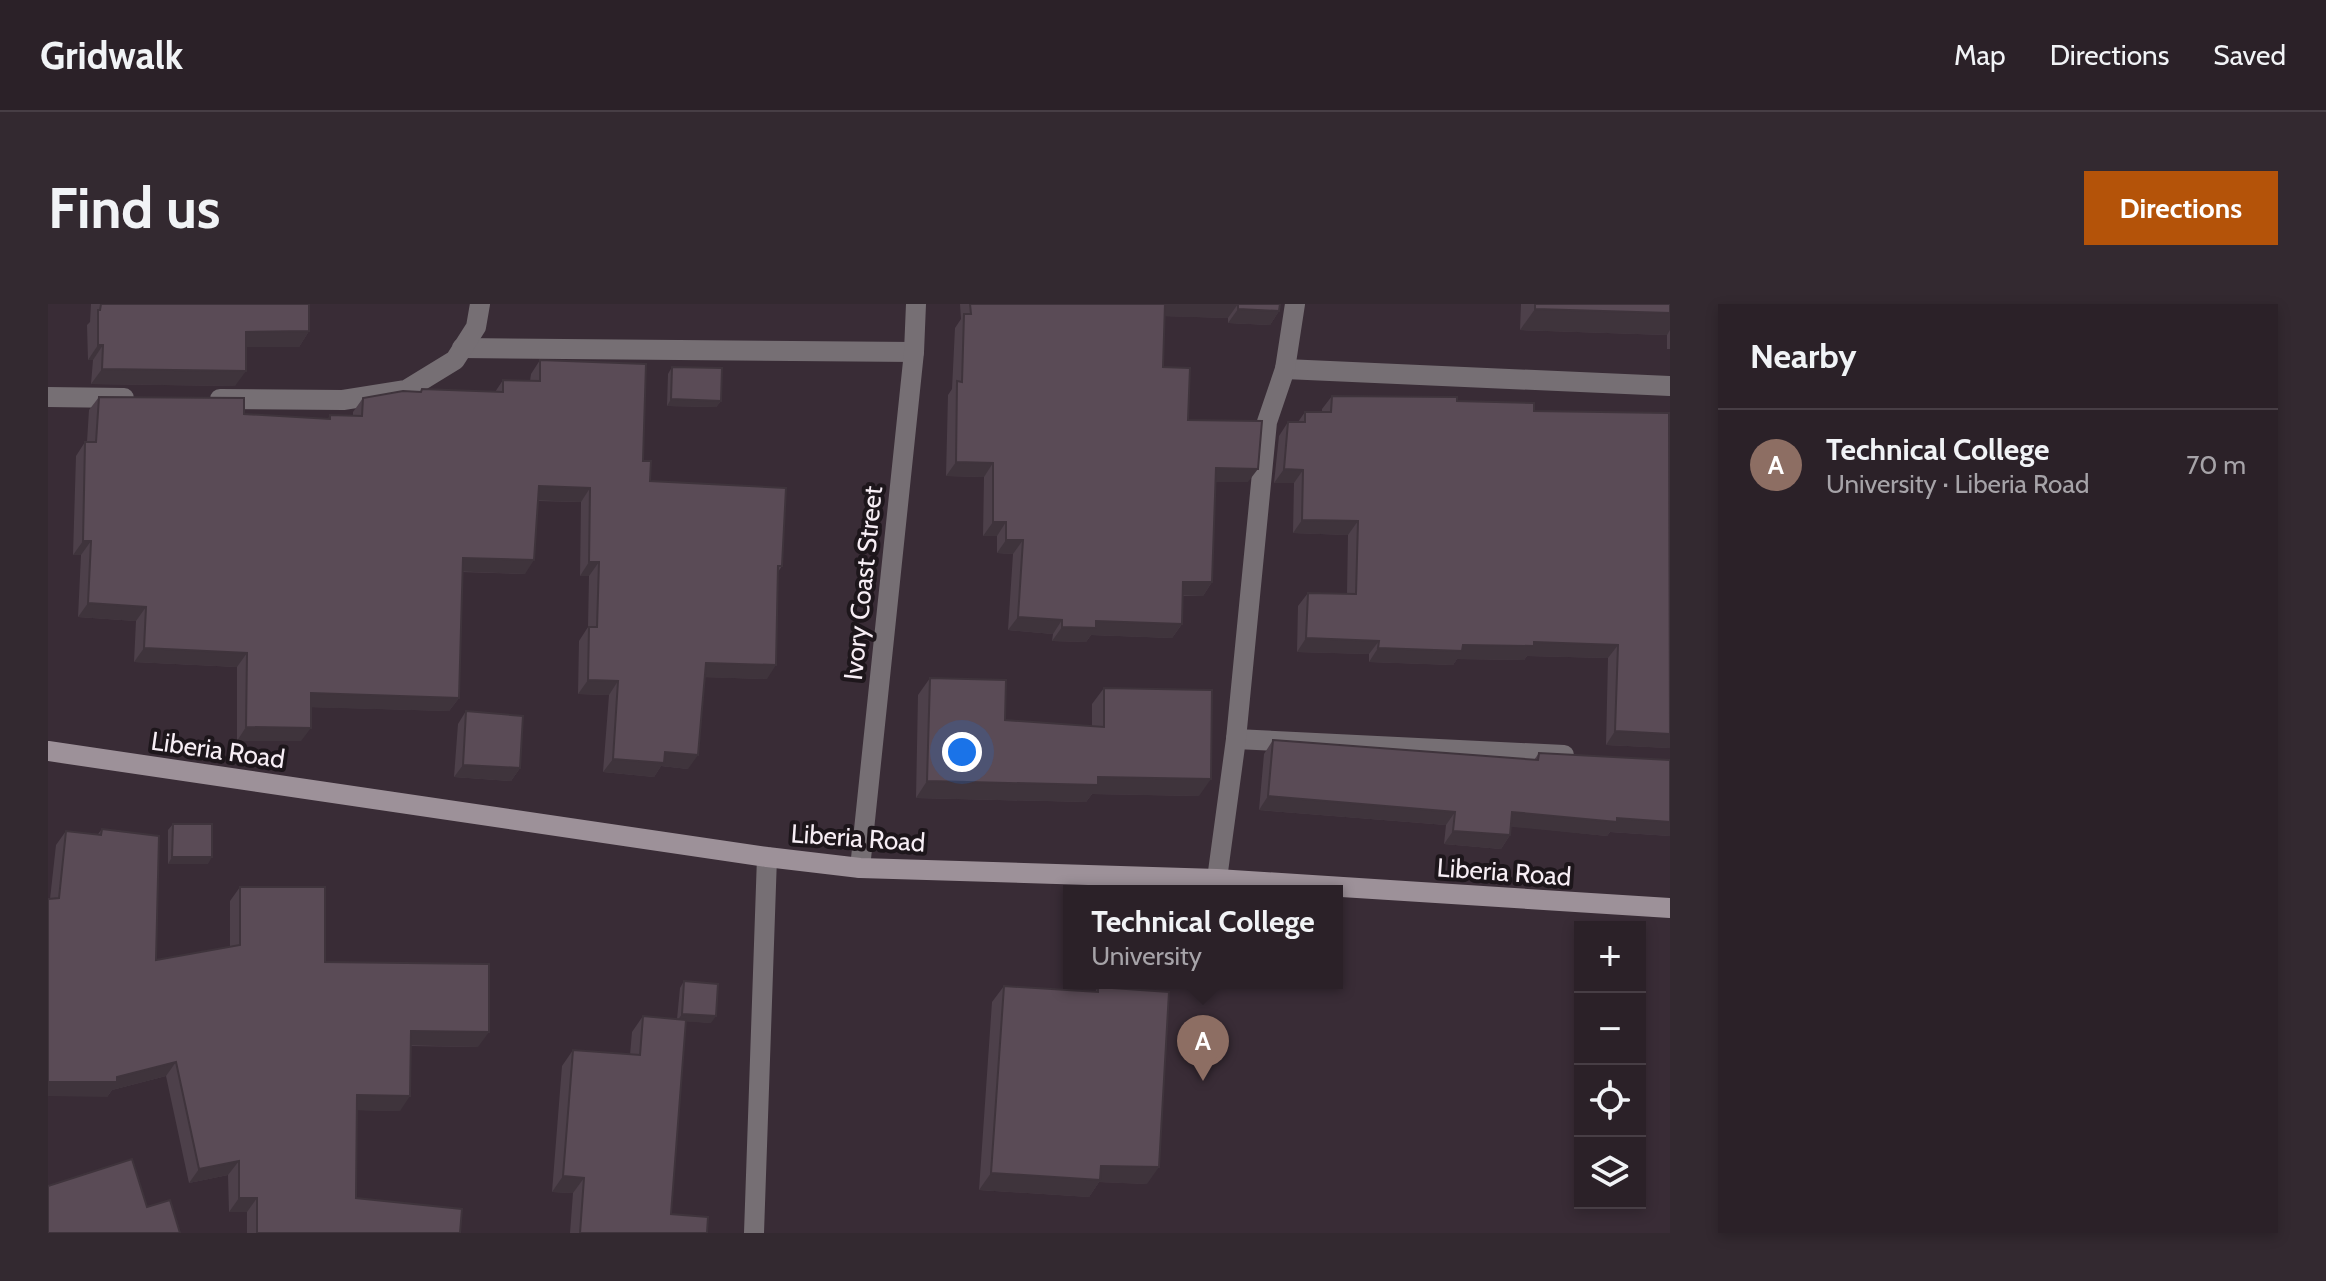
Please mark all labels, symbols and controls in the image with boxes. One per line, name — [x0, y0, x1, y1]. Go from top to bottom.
text: Gridwalk — [40, 32, 183, 79]
text: Map — [1954, 38, 2006, 72]
text: Directions — [2050, 38, 2169, 72]
text: Saved — [2213, 38, 2286, 72]
button: Directions — [2084, 171, 2278, 245]
text: Find us — [48, 174, 221, 242]
text: Nearby — [1750, 335, 1857, 377]
text: Technical College — [1826, 431, 2050, 468]
text: A — [1768, 449, 1784, 481]
text: 70 m — [2186, 449, 2246, 481]
text: University · Liberia Road — [1826, 468, 2089, 500]
street label: Ivory Coast Street — [837, 484, 889, 682]
street label: Liberia Road — [149, 725, 287, 775]
your location — [942, 732, 982, 772]
street label: Liberia Road — [790, 817, 926, 859]
street label: Liberia Road — [1436, 851, 1572, 893]
popup — [1063, 885, 1343, 989]
text: Technical College — [1091, 903, 1315, 940]
map controls — [1574, 921, 1646, 1209]
button: + — [1574, 921, 1646, 993]
text: University — [1091, 940, 1202, 972]
button: − — [1574, 993, 1646, 1065]
pin: A — [1177, 1015, 1229, 1081]
button: locate — [1574, 1065, 1646, 1137]
button: layers — [1574, 1137, 1646, 1209]

